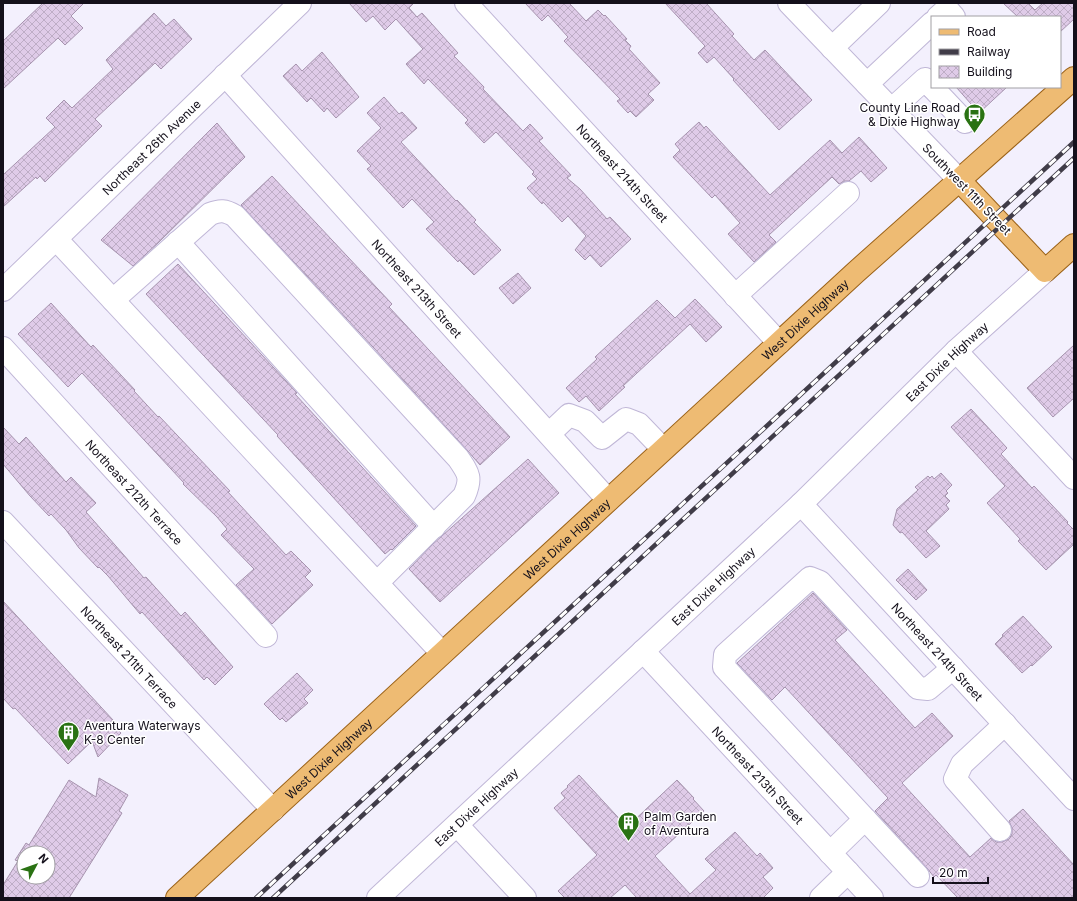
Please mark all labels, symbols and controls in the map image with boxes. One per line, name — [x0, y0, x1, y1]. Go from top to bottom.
legend — [931, 16, 1061, 88]
text: Road — [967, 24, 996, 39]
text: Railway — [967, 44, 1011, 59]
text: Building — [967, 64, 1012, 79]
street label: Northeast 26th Avenue — [99, 96, 203, 198]
place label: County Line Road & Dixie Highway — [859, 100, 960, 129]
bus stop icon: County Line Road & Dixie Highway — [962, 101, 988, 134]
street label: Northeast 214th Street — [574, 121, 671, 225]
street label: Southwest 11th Street — [919, 140, 1015, 238]
street label: Northeast 213th Street — [369, 236, 465, 341]
street label: West Dixie Highway — [758, 275, 852, 363]
street label: East Dixie Highway — [902, 318, 991, 404]
street label: Northeast 212th Terrace — [83, 436, 186, 548]
street label: West Dixie Highway — [520, 495, 613, 582]
street label: East Dixie Highway — [668, 543, 758, 628]
street label: Northeast 214th Street — [889, 600, 986, 704]
street label: Northeast 211th Terrace — [78, 603, 181, 711]
street label: West Dixie Highway — [282, 714, 375, 802]
place label: Aventura Waterways K-8 Center — [84, 718, 201, 747]
building icon: Aventura Waterways K-8 Center — [55, 719, 81, 752]
street label: Northeast 213th Street — [709, 723, 807, 827]
street label: East Dixie Highway — [431, 764, 521, 849]
place label: Palm Garden of Aventura — [644, 809, 717, 838]
building icon: Palm Garden of Aventura — [615, 810, 641, 843]
north arrow — [16, 845, 56, 885]
text: N — [36, 851, 52, 866]
scale bar — [933, 859, 988, 885]
text: 20 m — [939, 865, 968, 880]

